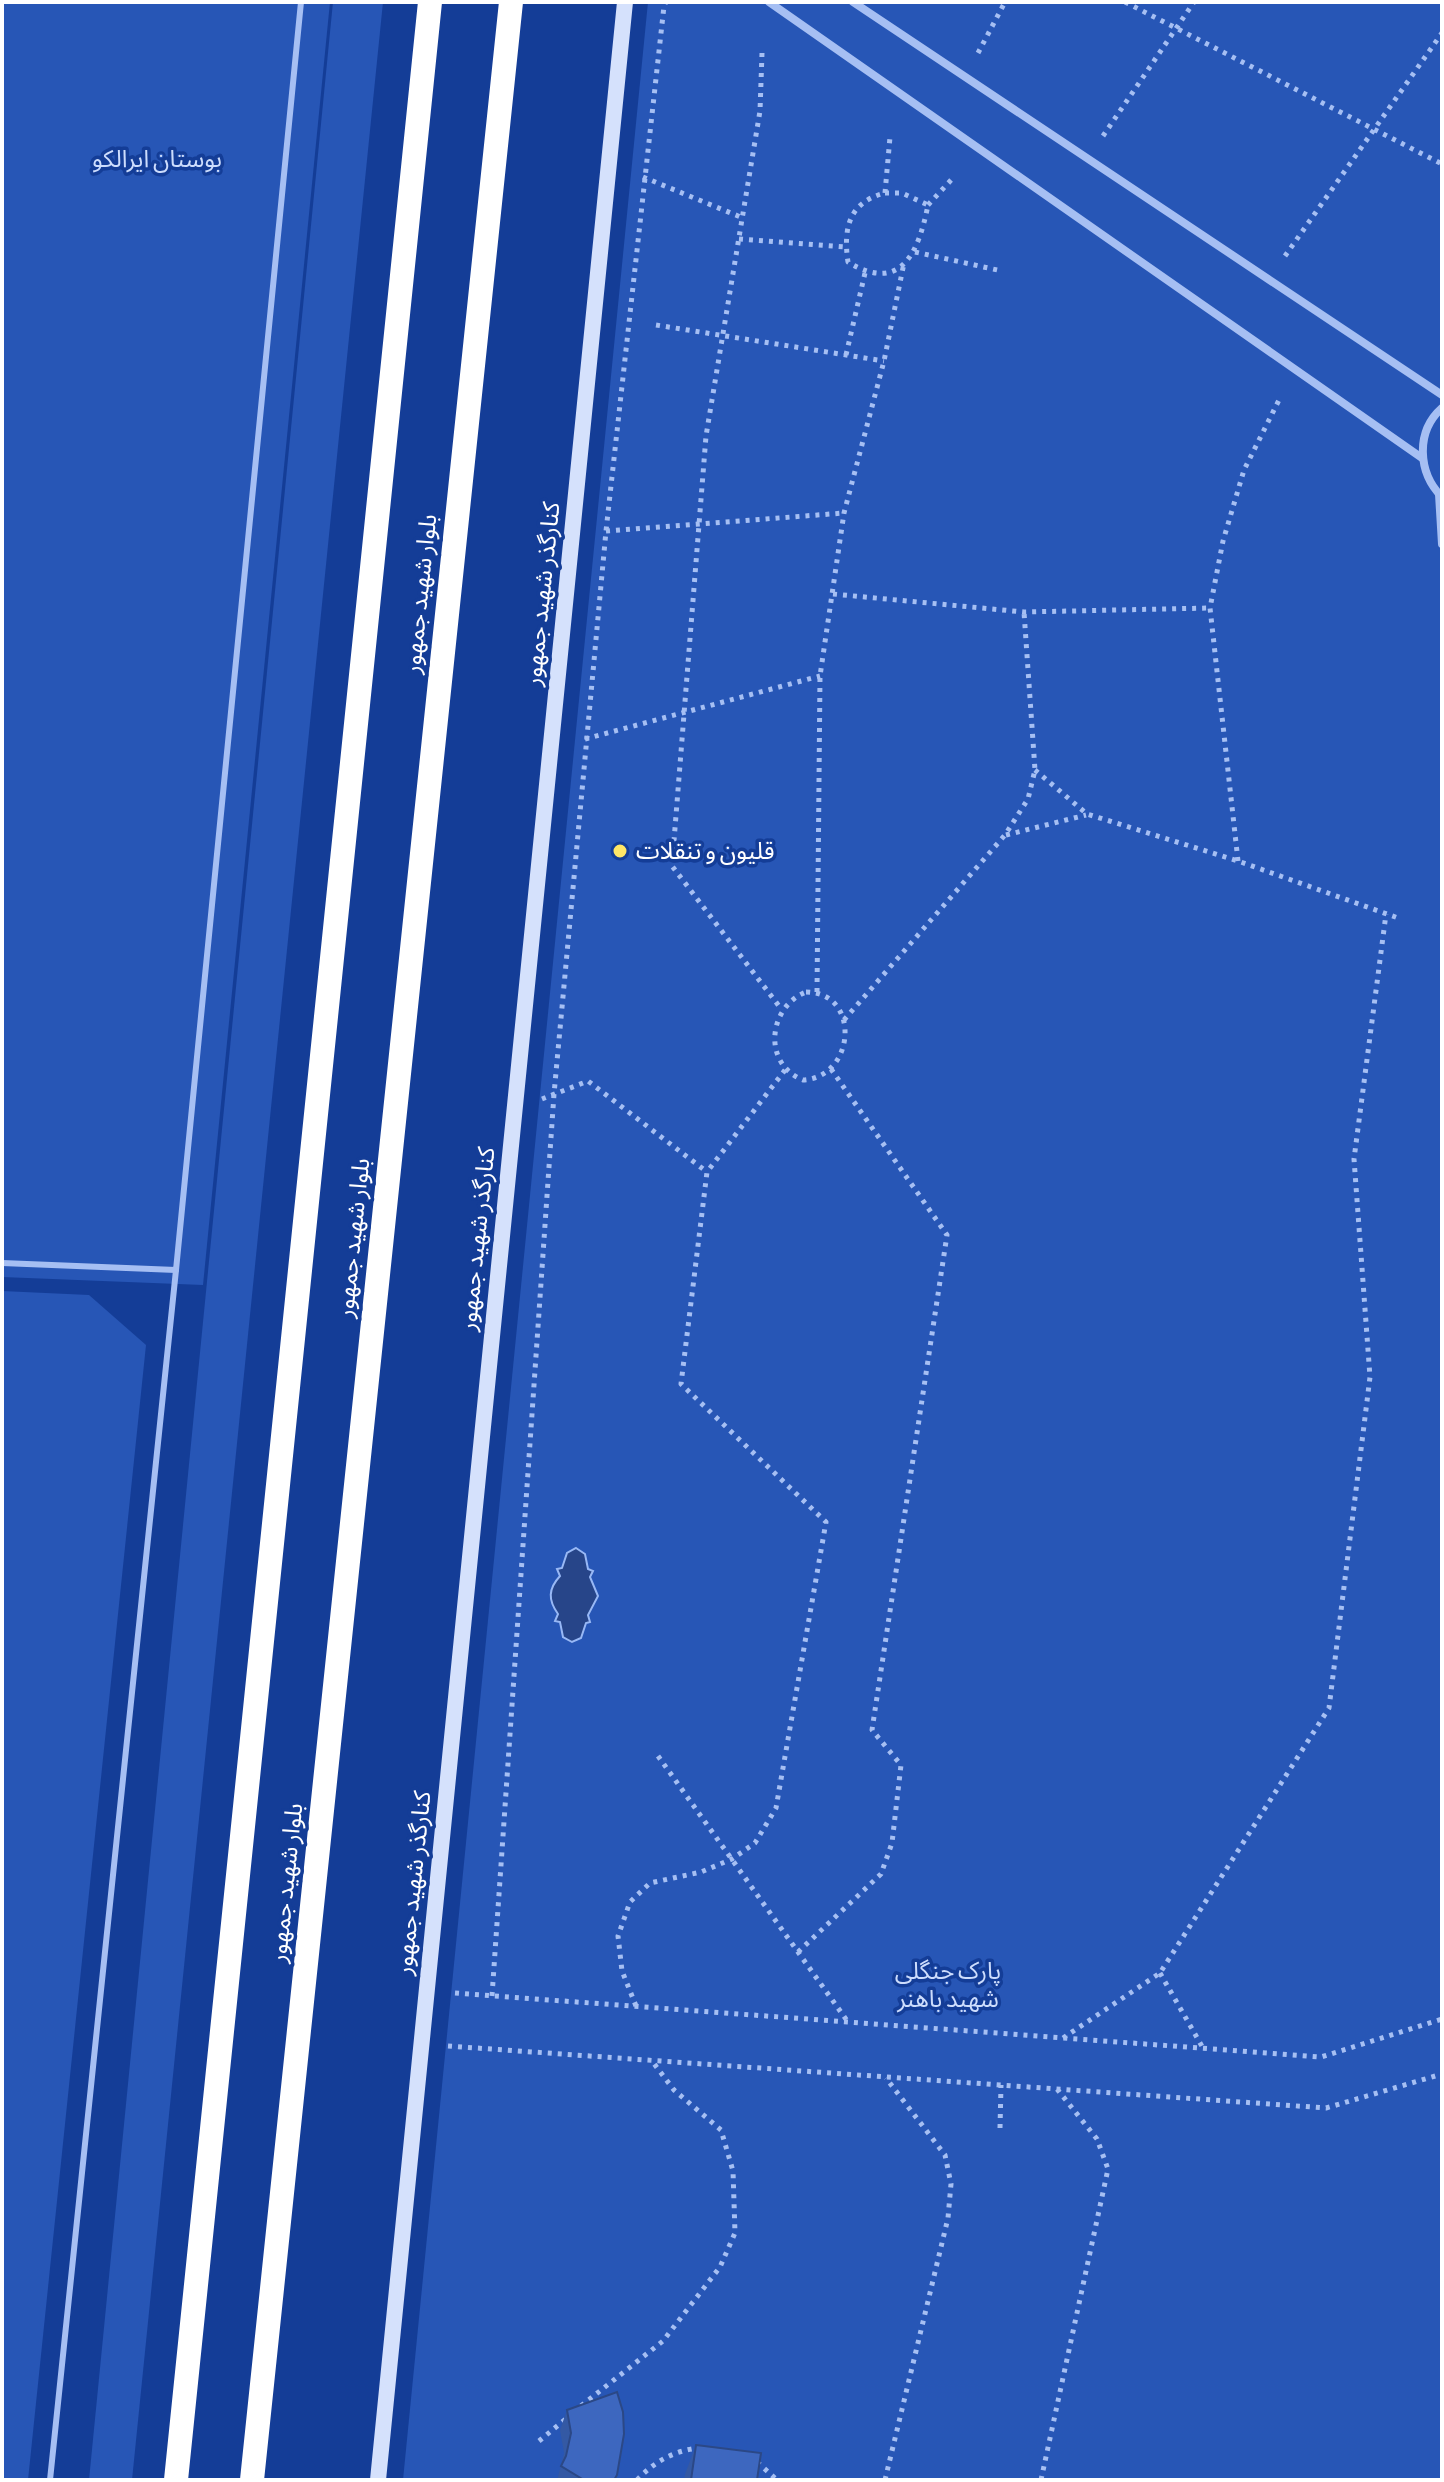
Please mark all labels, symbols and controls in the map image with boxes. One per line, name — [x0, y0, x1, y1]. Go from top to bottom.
park label: بوستان ایرالکو — [92, 145, 222, 174]
street label: کنارگذر شهید جمهور — [518, 499, 567, 689]
street label: بلوار شهید جمهور — [398, 513, 443, 676]
place label: قلیون و تنقلات — [636, 837, 775, 866]
marker: قلیون و تنقلات — [611, 842, 629, 860]
street label: کنارگذر شهید جمهور — [453, 1144, 502, 1334]
street label: بلوار شهید جمهور — [331, 1157, 376, 1320]
street label: کنارگذر شهید جمهور — [389, 1788, 438, 1978]
street label: بلوار شهید جمهور — [264, 1802, 309, 1965]
park label: پارک جنگلی شهید باهنر — [895, 1957, 1001, 2014]

